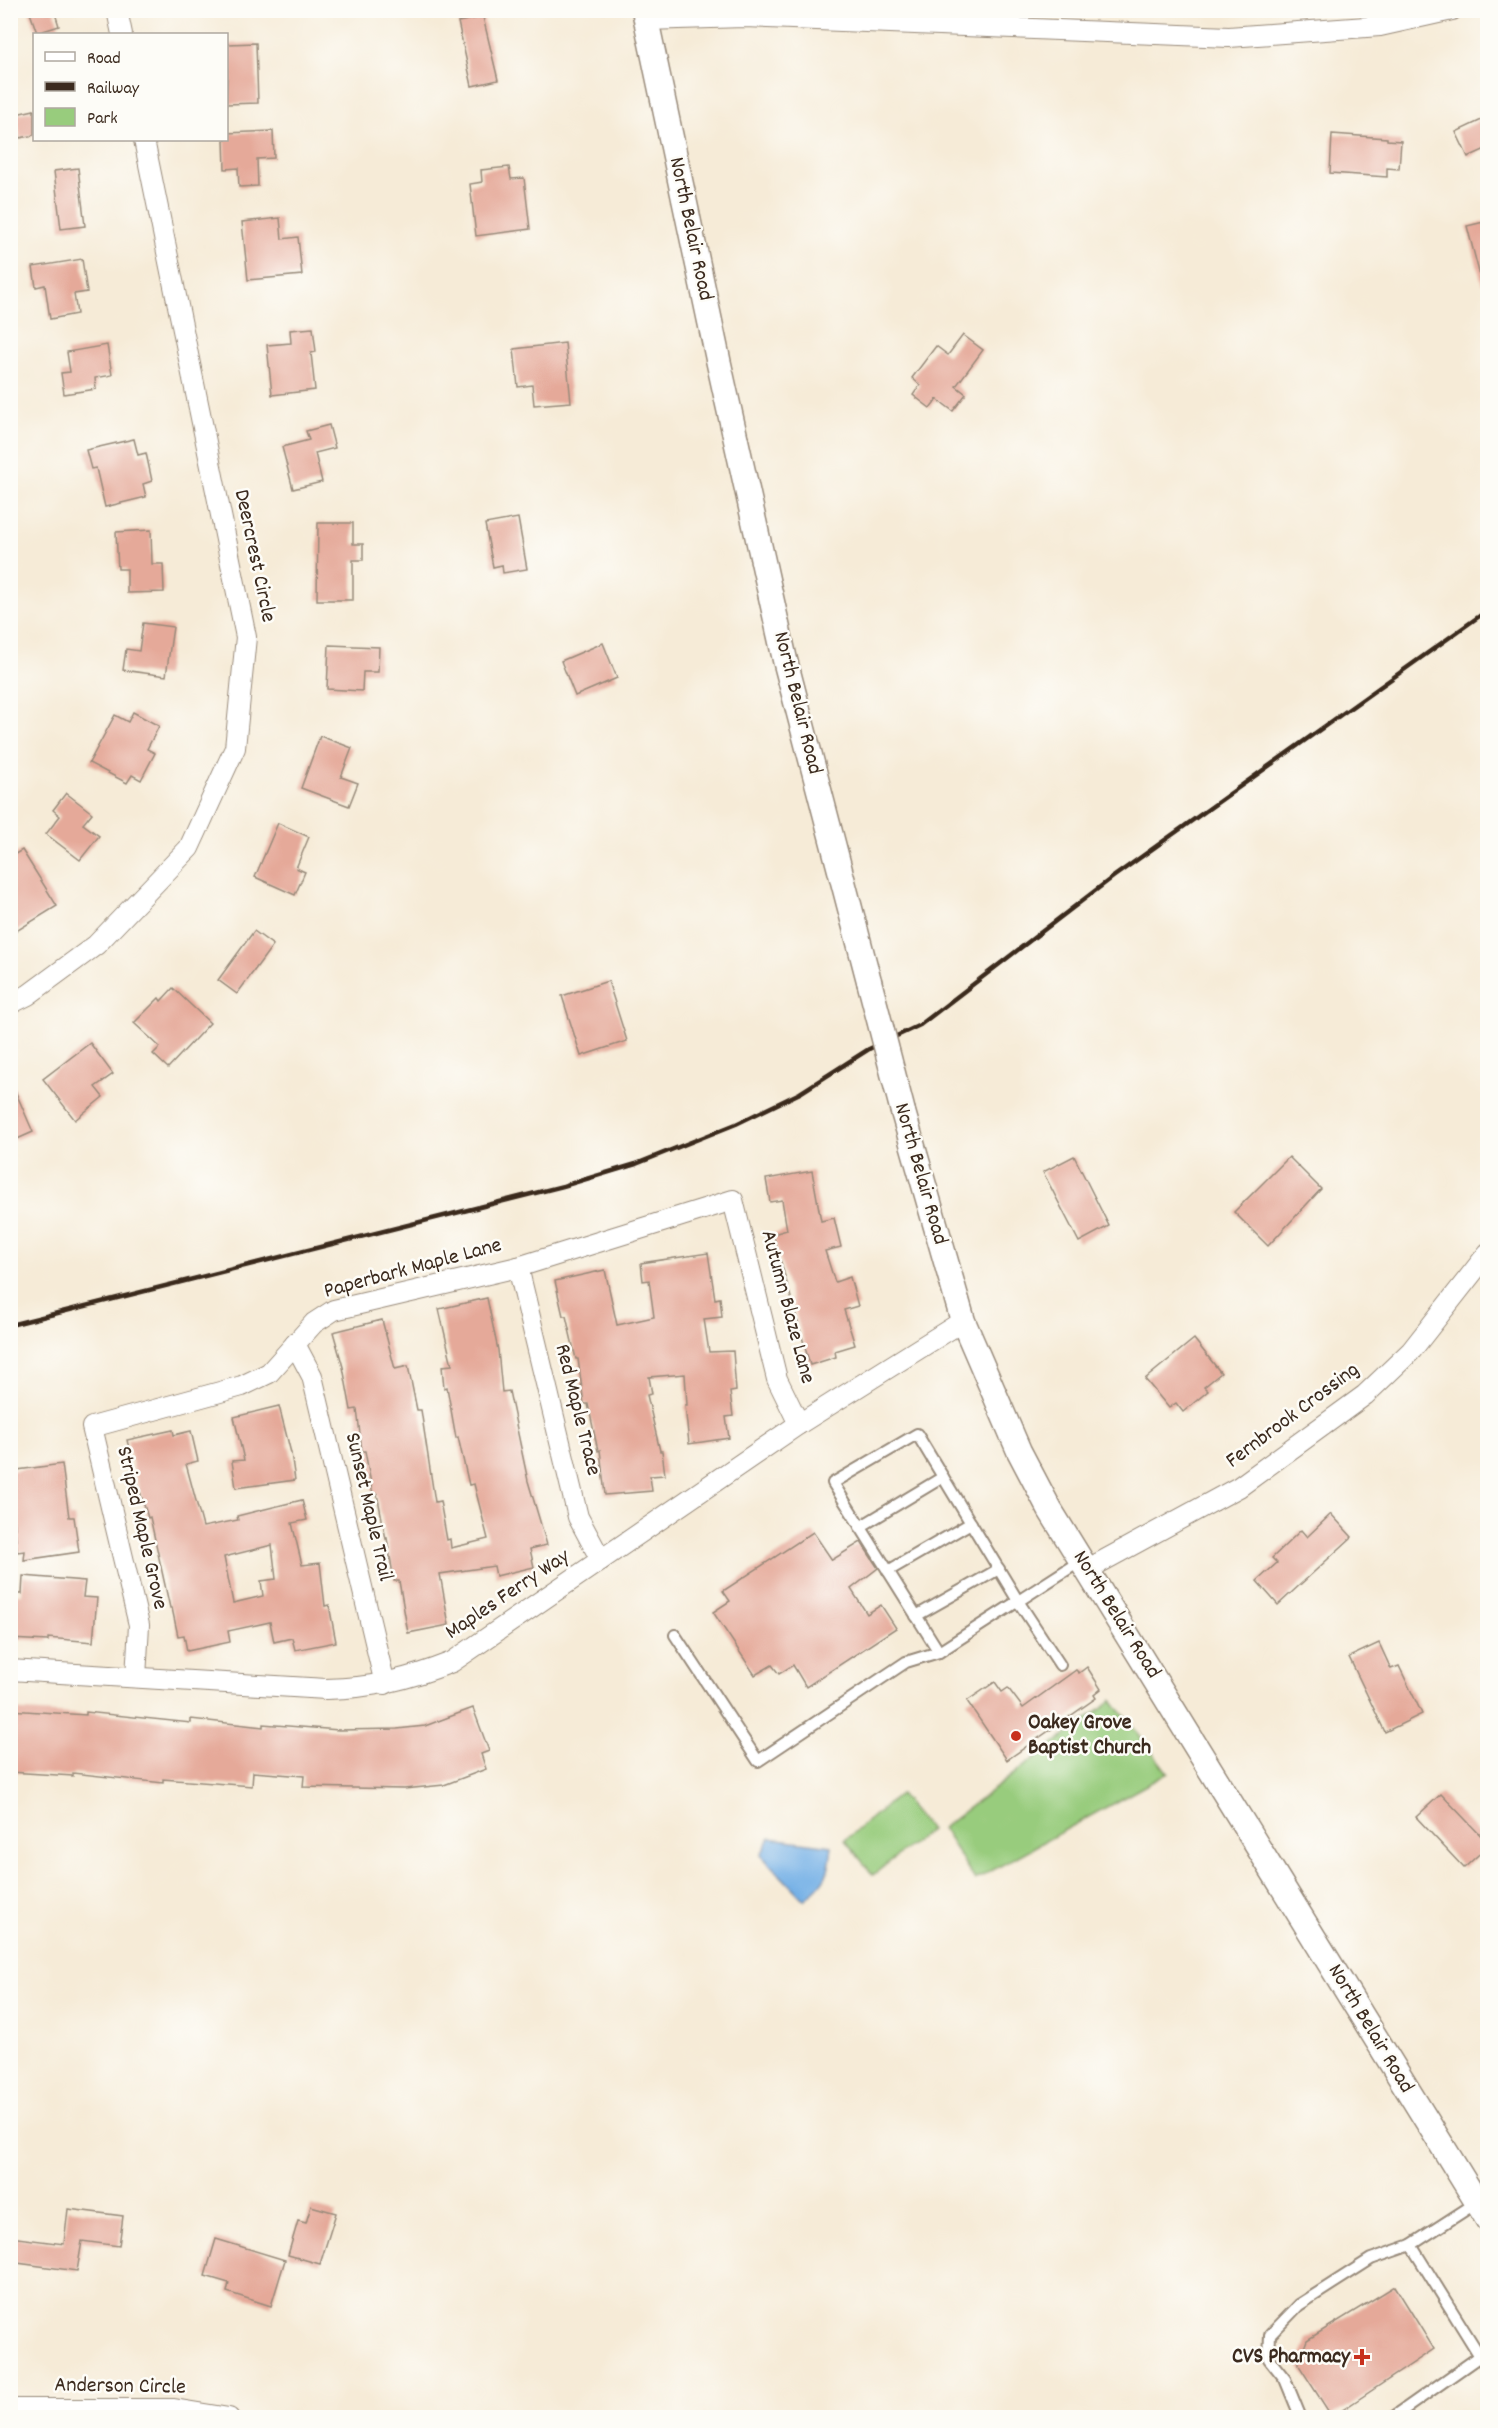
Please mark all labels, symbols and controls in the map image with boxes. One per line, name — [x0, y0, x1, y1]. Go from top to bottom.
legend — [33, 33, 228, 141]
text: Road — [87, 47, 121, 72]
text: Railway — [87, 77, 140, 102]
text: Park — [87, 107, 118, 132]
street label: North Belair Road — [660, 154, 720, 304]
street label: Deercrest Circle — [225, 487, 283, 625]
street label: North Belair Road — [764, 628, 830, 778]
street label: North Belair Road — [885, 1100, 955, 1248]
street label: Autumn Blaze Lane — [752, 1227, 822, 1387]
street label: Paperbark Maple Lane — [321, 1230, 505, 1308]
street label: Red Maple Trace — [546, 1341, 608, 1479]
street label: Fernbrook Crossing — [1220, 1355, 1366, 1477]
street label: Sunset Maple Trail — [336, 1430, 400, 1584]
street label: Striped Maple Grove — [107, 1443, 175, 1613]
street label: Maples Ferry Way — [440, 1541, 577, 1648]
street label: North Belair Road — [1064, 1545, 1168, 1685]
place label: Oakey Grove Baptist Church — [1028, 1708, 1151, 1764]
marker: Oakey Grove Baptist Church — [1009, 1729, 1023, 1743]
street label: North Belair Road — [1319, 1958, 1421, 2100]
place label: CVS Pharmacy — [1232, 2342, 1351, 2373]
marker: CVS Pharmacy — [1355, 2350, 1369, 2364]
street label: Anderson Circle — [54, 2370, 186, 2404]

